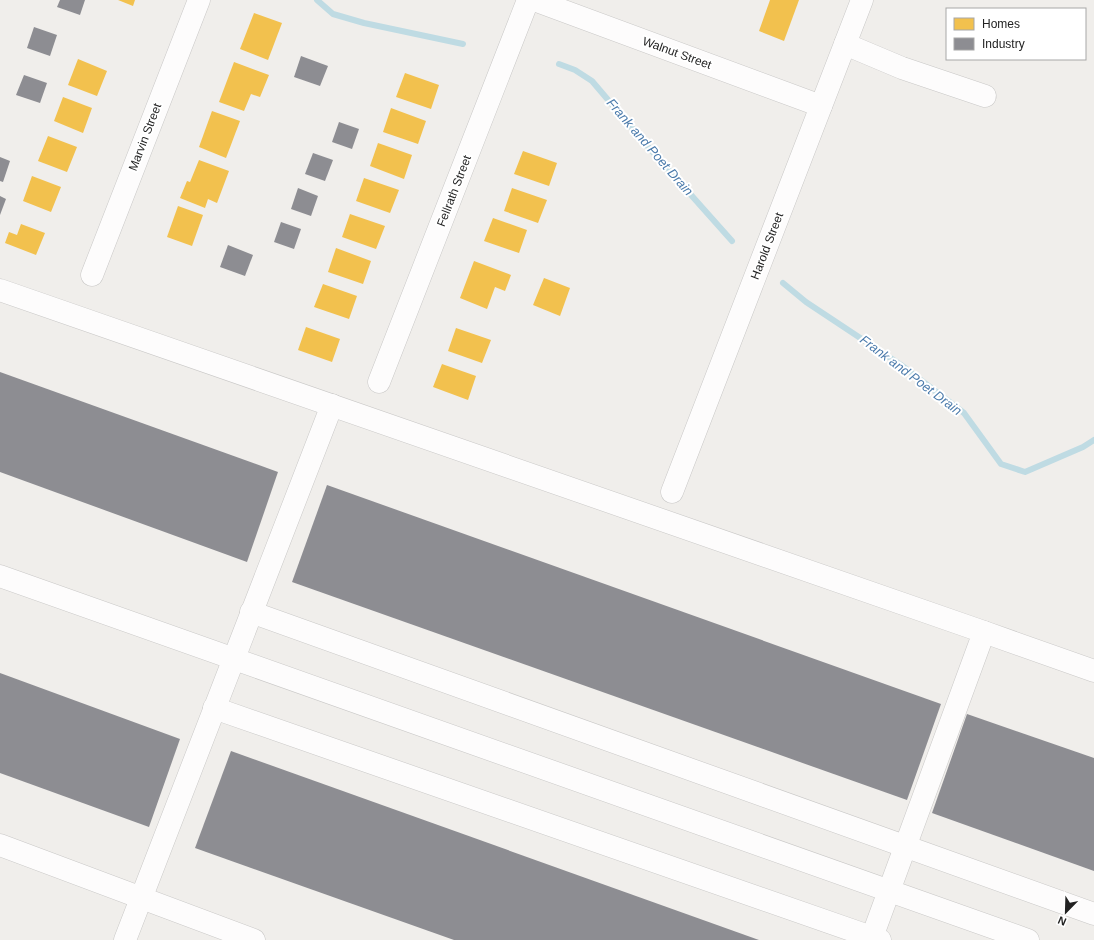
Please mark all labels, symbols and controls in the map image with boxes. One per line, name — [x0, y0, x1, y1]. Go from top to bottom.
legend — [946, 8, 1086, 60]
text: Homes — [982, 17, 1020, 31]
street label: Walnut Street — [641, 34, 714, 72]
text: Industry — [982, 37, 1025, 51]
water label: Frank and Poet Drain — [604, 95, 696, 199]
street label: Marvin Street — [126, 101, 165, 173]
street label: Fellrath Street — [434, 153, 474, 229]
street label: Harold Street — [748, 210, 786, 282]
water label: Frank and Poet Drain — [857, 332, 965, 418]
north arrow — [1046, 892, 1086, 932]
text: N — [1056, 914, 1068, 928]

